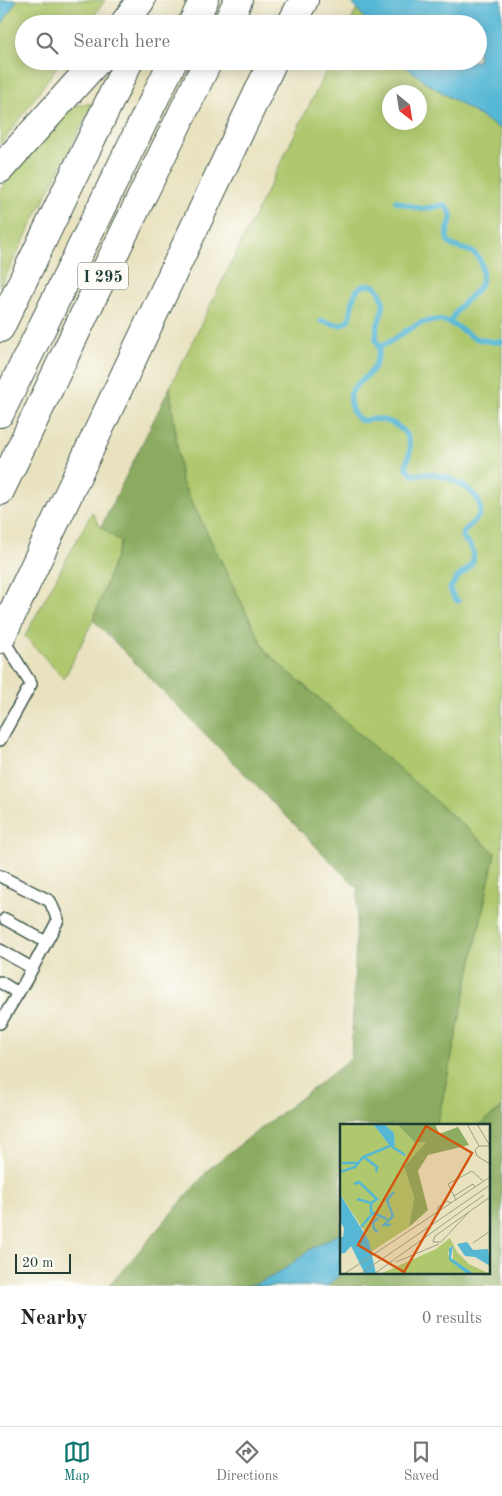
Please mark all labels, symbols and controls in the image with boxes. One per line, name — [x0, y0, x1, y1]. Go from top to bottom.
search box — [15, 15, 487, 70]
icon: search — [33, 29, 61, 57]
text: Search here — [73, 33, 170, 52]
north arrow — [382, 85, 427, 130]
road number: I 295 — [78, 262, 128, 290]
inset map — [340, 1124, 490, 1274]
scale bar — [15, 1251, 71, 1274]
text: 20 m — [22, 1256, 53, 1270]
text: Nearby — [20, 1308, 88, 1329]
text: 0 results — [422, 1311, 482, 1327]
tab: Map — [63, 1438, 91, 1485]
tab: Directions — [216, 1438, 278, 1485]
tab: Saved — [404, 1438, 439, 1485]

